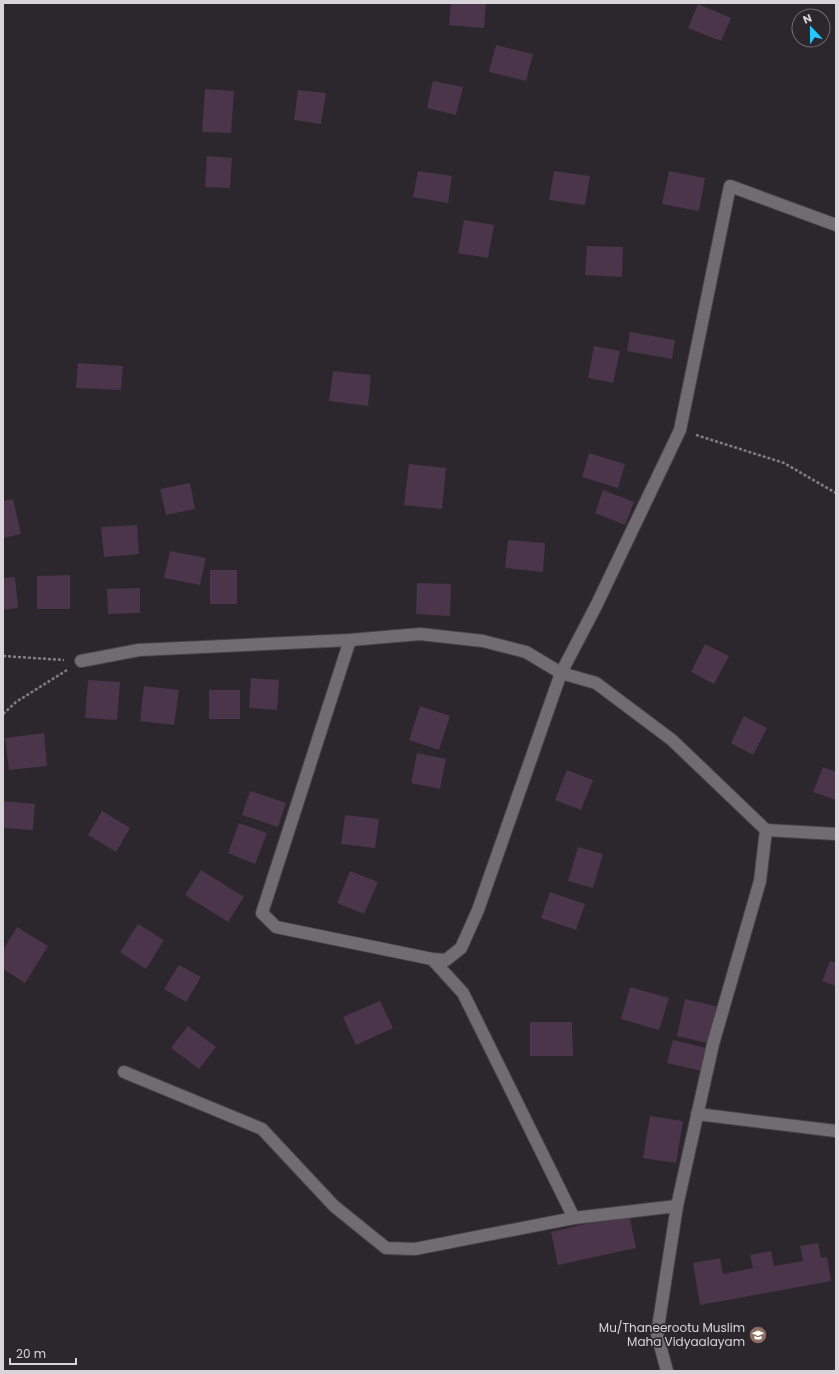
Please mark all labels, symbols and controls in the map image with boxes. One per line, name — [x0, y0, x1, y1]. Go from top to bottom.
north arrow — [791, 8, 831, 48]
text: N — [800, 10, 814, 28]
place label: Mu/Thaneerootu Muslim Maha Vidyaalayam — [599, 1319, 745, 1350]
school or university icon: Mu/Thaneerootu Muslim Maha Vidyaalayam — [748, 1325, 768, 1345]
scale bar — [10, 1340, 76, 1366]
text: 20 m — [16, 1345, 46, 1362]

